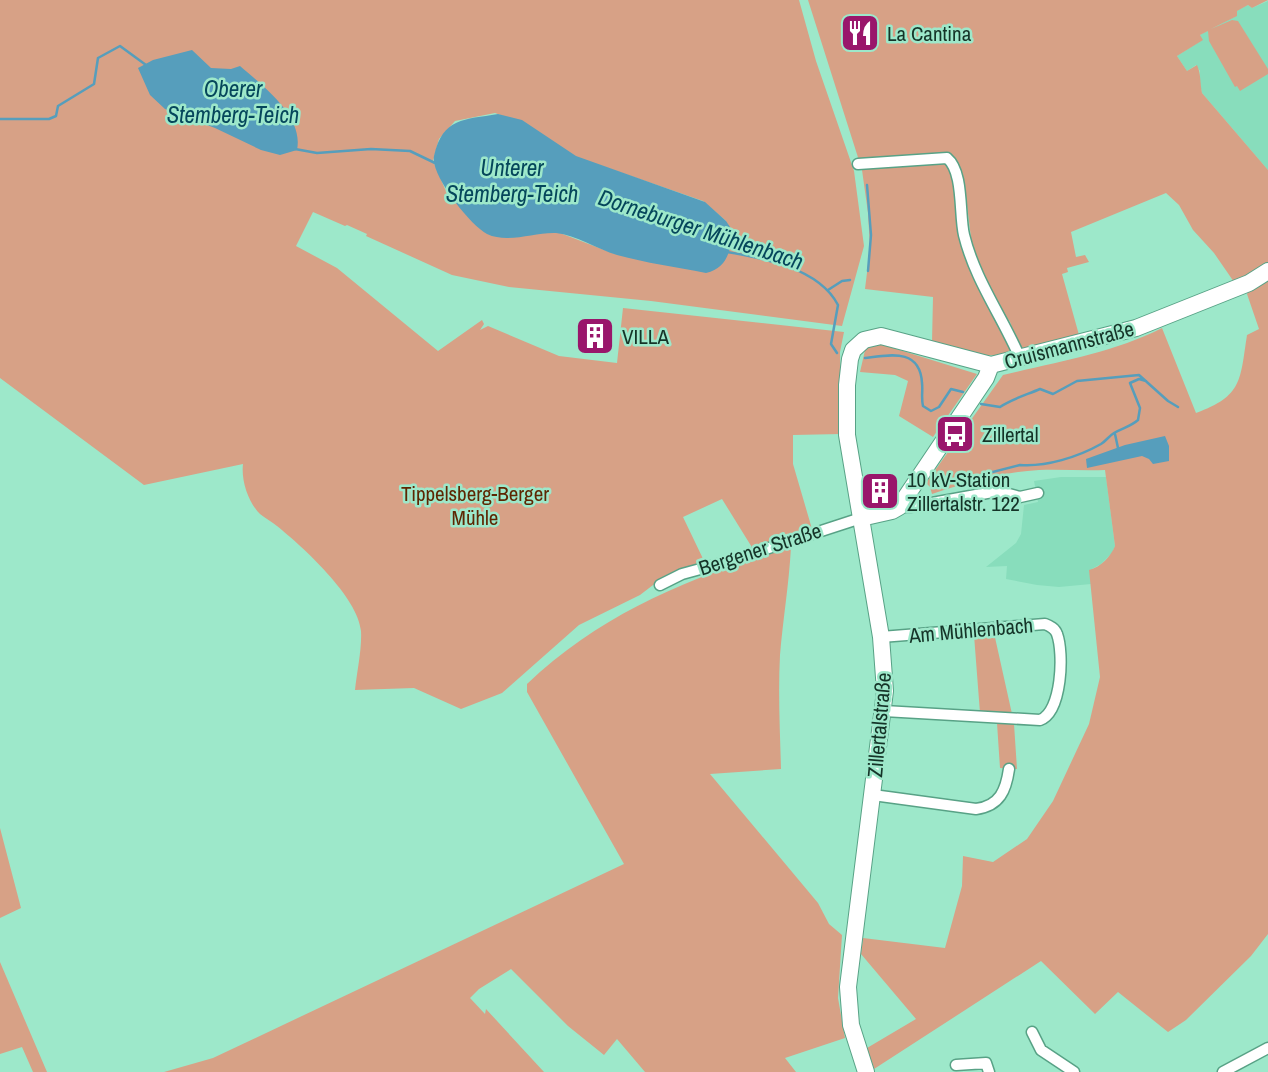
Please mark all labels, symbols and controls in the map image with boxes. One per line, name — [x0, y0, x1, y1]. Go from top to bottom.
restaurant icon: La Cantina — [839, 12, 881, 54]
place label: La Cantina — [887, 19, 972, 48]
water label: Oberer Stemberg-Teich — [167, 73, 299, 130]
water label: Unterer Stemberg-Teich — [446, 152, 578, 209]
water label: Dorneburger Mühlenbach — [595, 181, 807, 277]
street label: Cruismannstraße — [1001, 314, 1137, 376]
building icon: VILLA — [574, 315, 616, 357]
place label: VILLA — [622, 322, 669, 351]
bus stop icon: Zillertal — [934, 413, 976, 455]
place label: Zillertal — [982, 420, 1038, 449]
place label: 10 kV-Station Zillertalstr. 122 — [907, 465, 1020, 518]
building icon: 10 kV-Station Zillertalstr. 122 — [859, 470, 901, 512]
park label: Tippelsberg-Berger Mühle — [401, 479, 549, 532]
street label: Bergener Straße — [695, 516, 825, 582]
street label: Am Mühlenbach — [907, 610, 1034, 650]
street label: Zillertalstraße — [860, 671, 898, 779]

